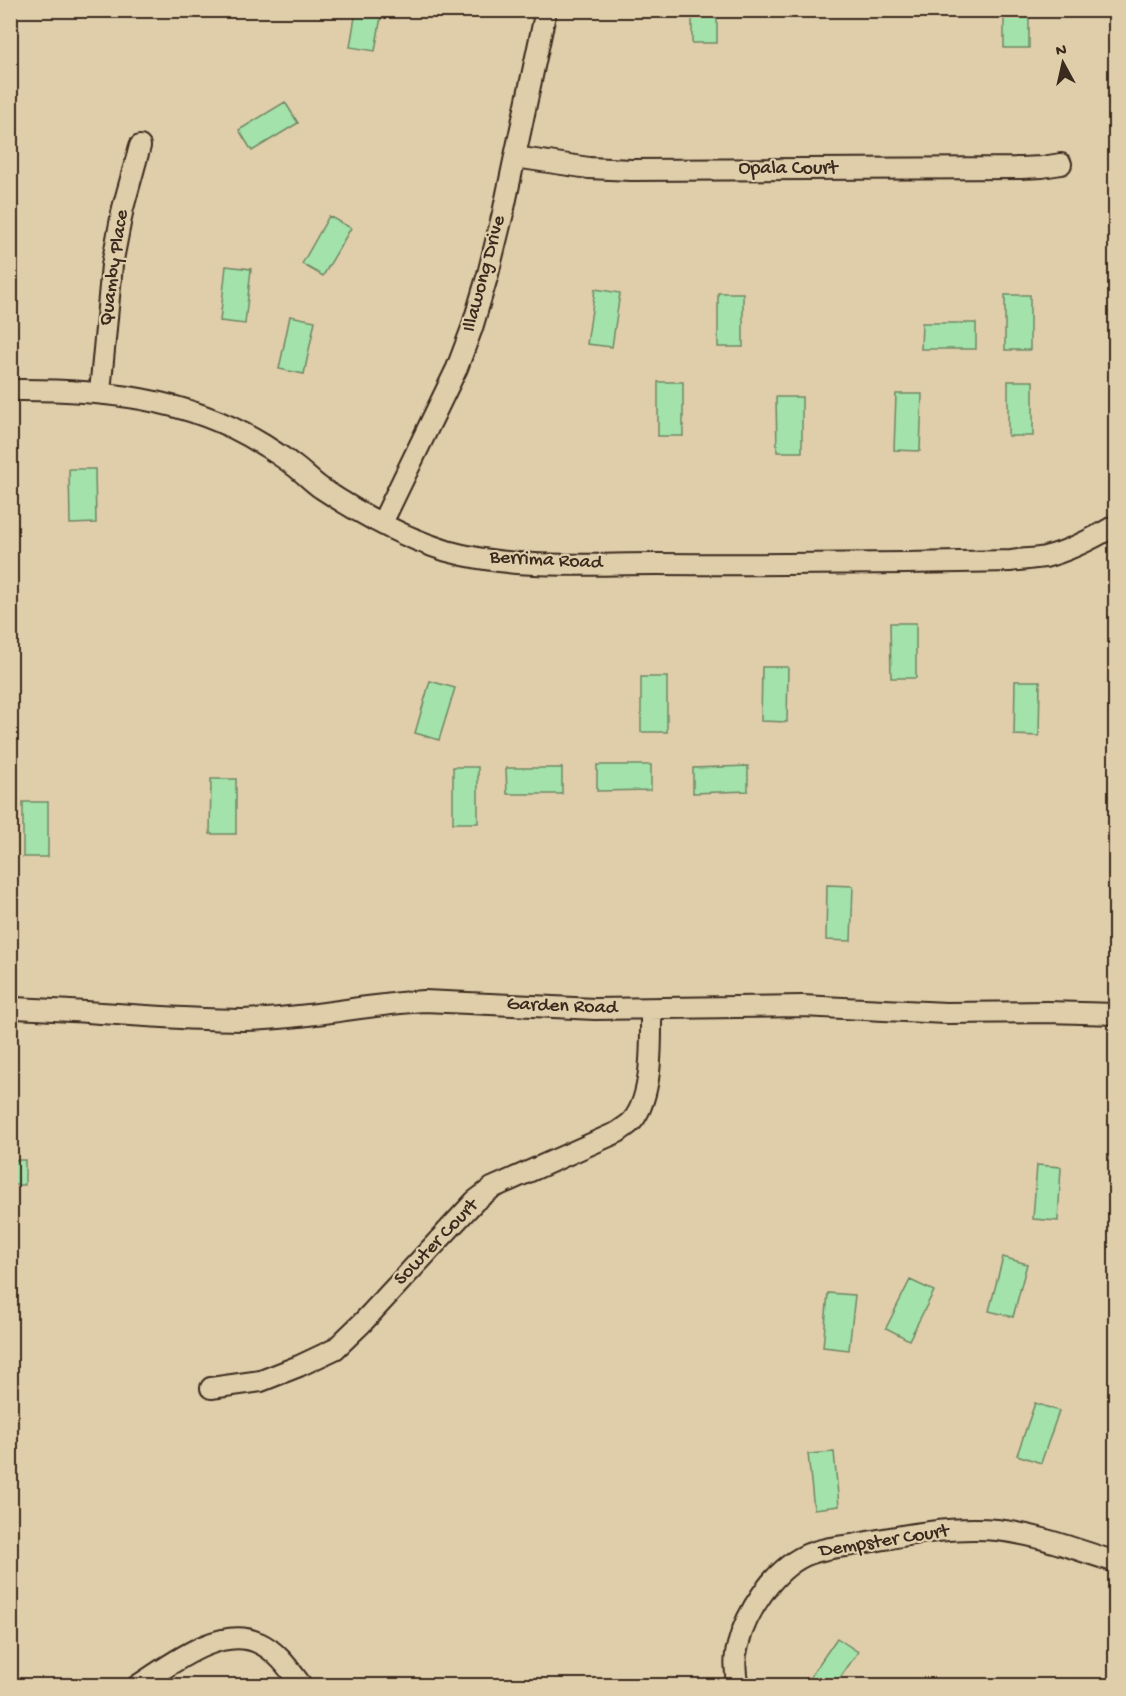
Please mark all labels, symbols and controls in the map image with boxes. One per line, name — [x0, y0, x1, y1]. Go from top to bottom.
north arrow — [1033, 33, 1093, 93]
text: N — [1055, 41, 1068, 62]
street label: Opala Court — [738, 158, 839, 181]
street label: Quamby Place — [95, 208, 135, 328]
street label: Illawong Drive — [458, 213, 512, 335]
street label: Berrima Road — [488, 547, 605, 576]
street label: Garden Road — [506, 994, 620, 1021]
street label: Sowter Court — [390, 1194, 485, 1291]
street label: Dempster Court — [816, 1520, 952, 1564]

